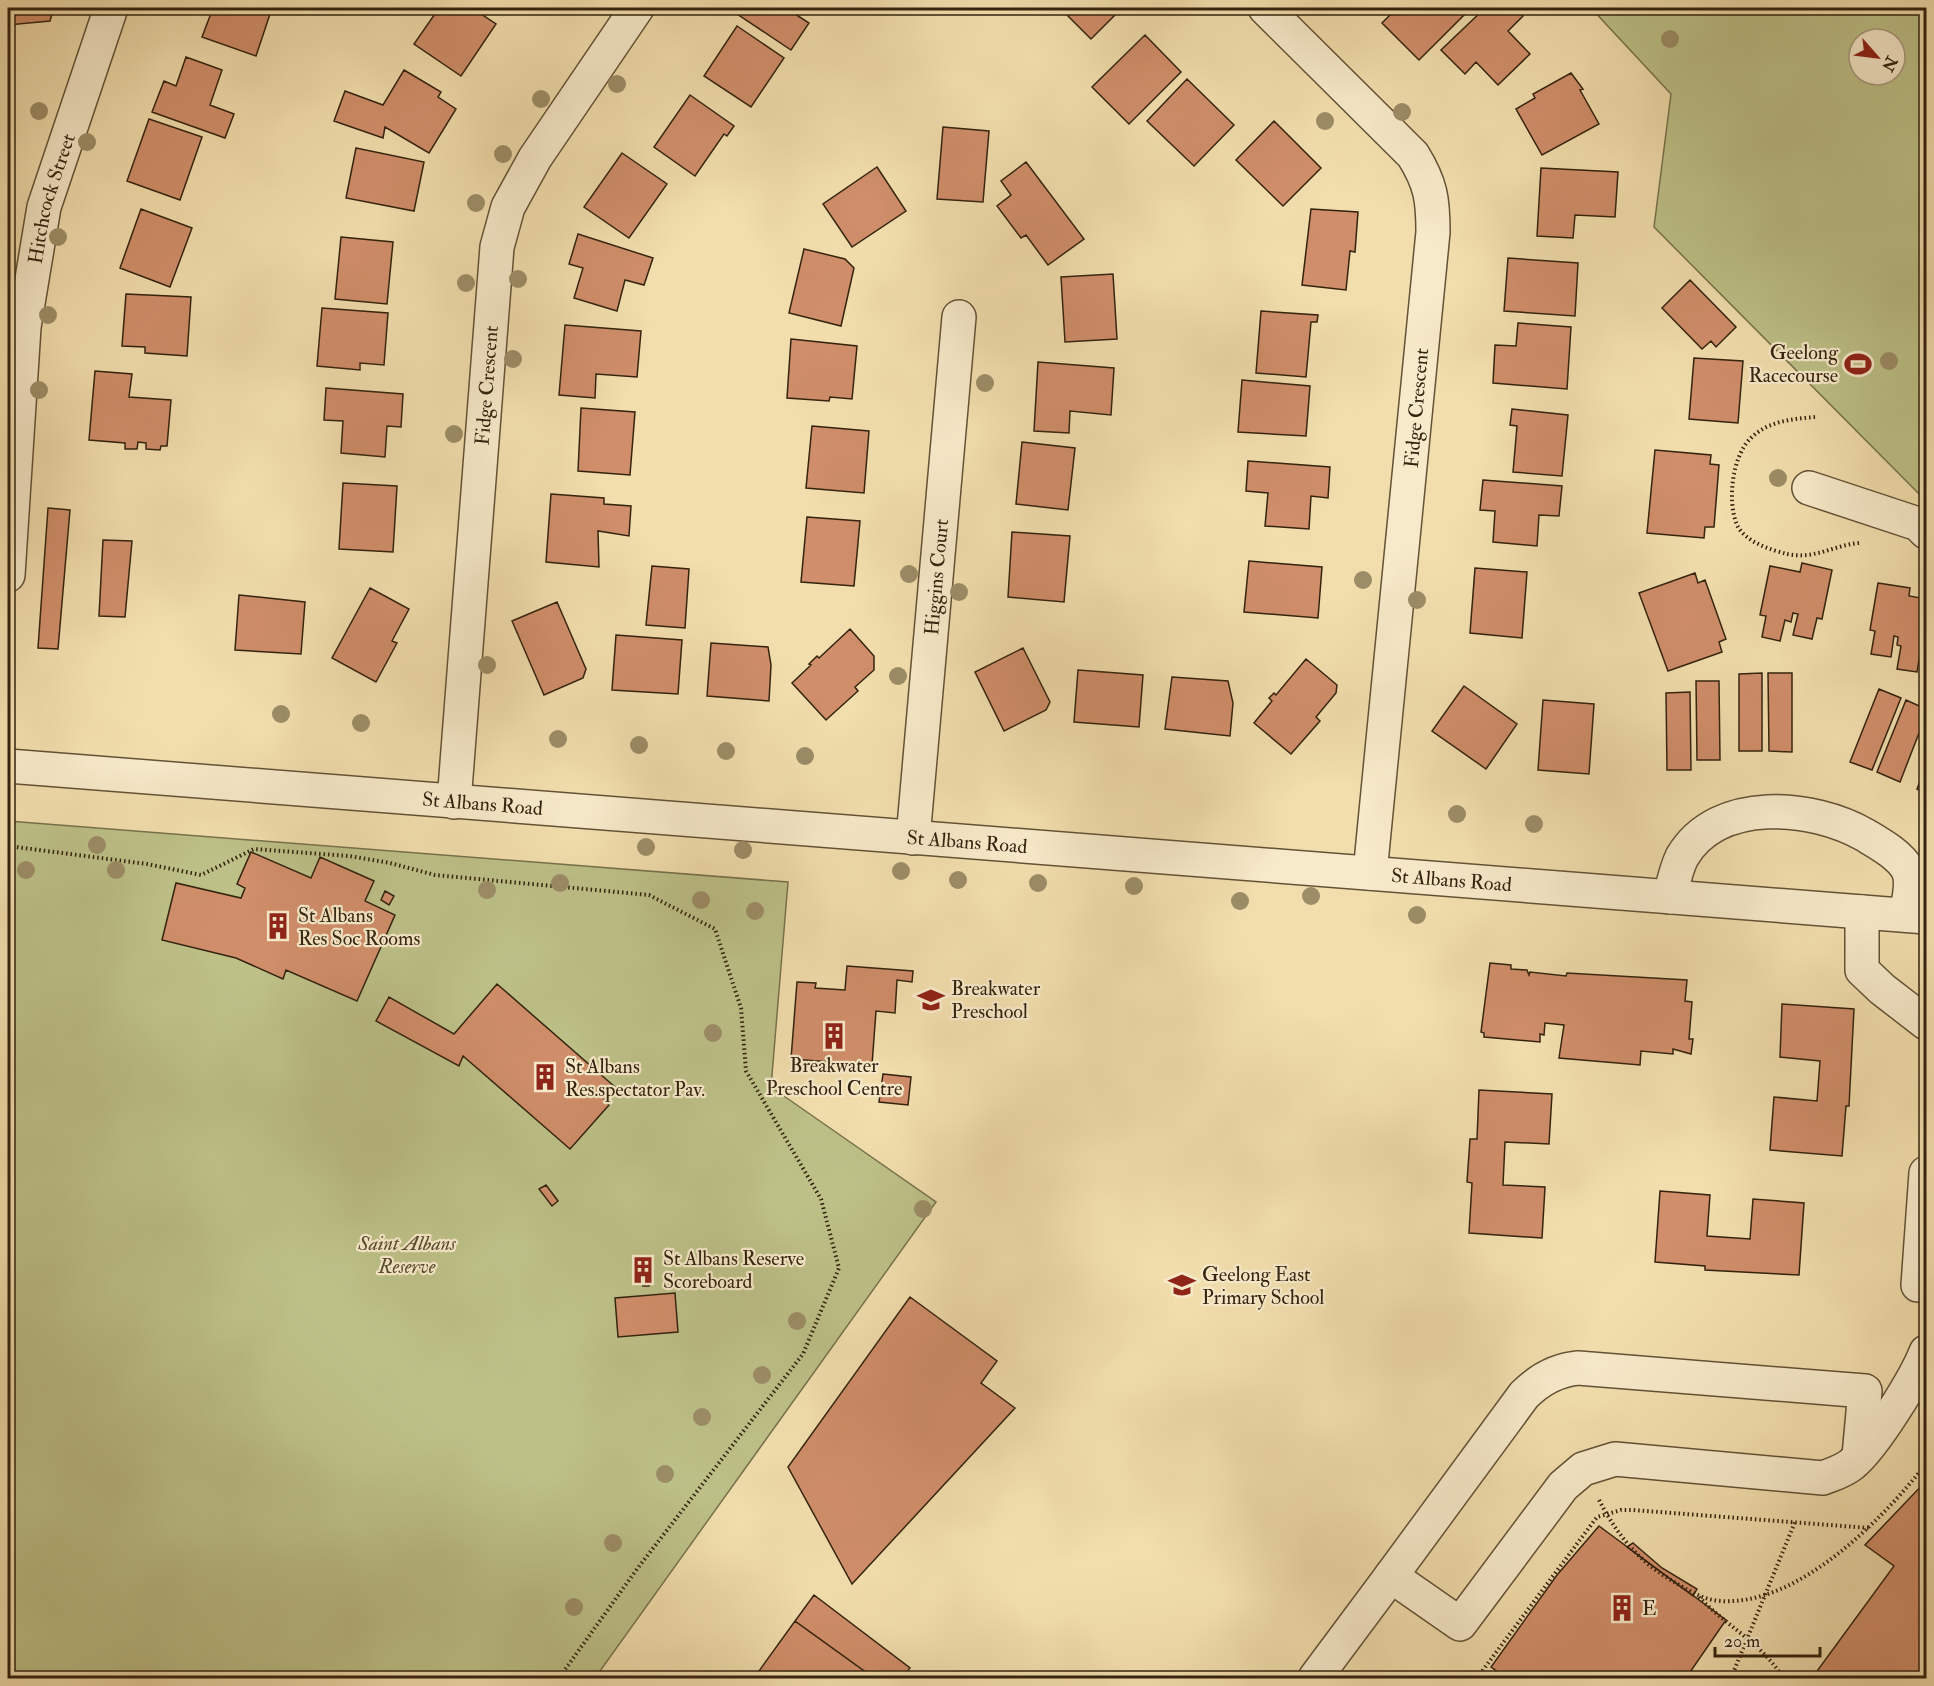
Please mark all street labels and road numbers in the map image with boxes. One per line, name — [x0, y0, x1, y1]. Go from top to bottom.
street label: Hitchcock Street — [23, 130, 81, 266]
street label: Fidge Crescent — [470, 324, 504, 446]
street label: Fidge Crescent — [1399, 347, 1434, 469]
street label: Higgins Court — [919, 517, 954, 636]
street label: St Albans Road — [421, 787, 544, 821]
street label: St Albans Road — [906, 825, 1028, 859]
street label: St Albans Road — [1390, 863, 1513, 897]

